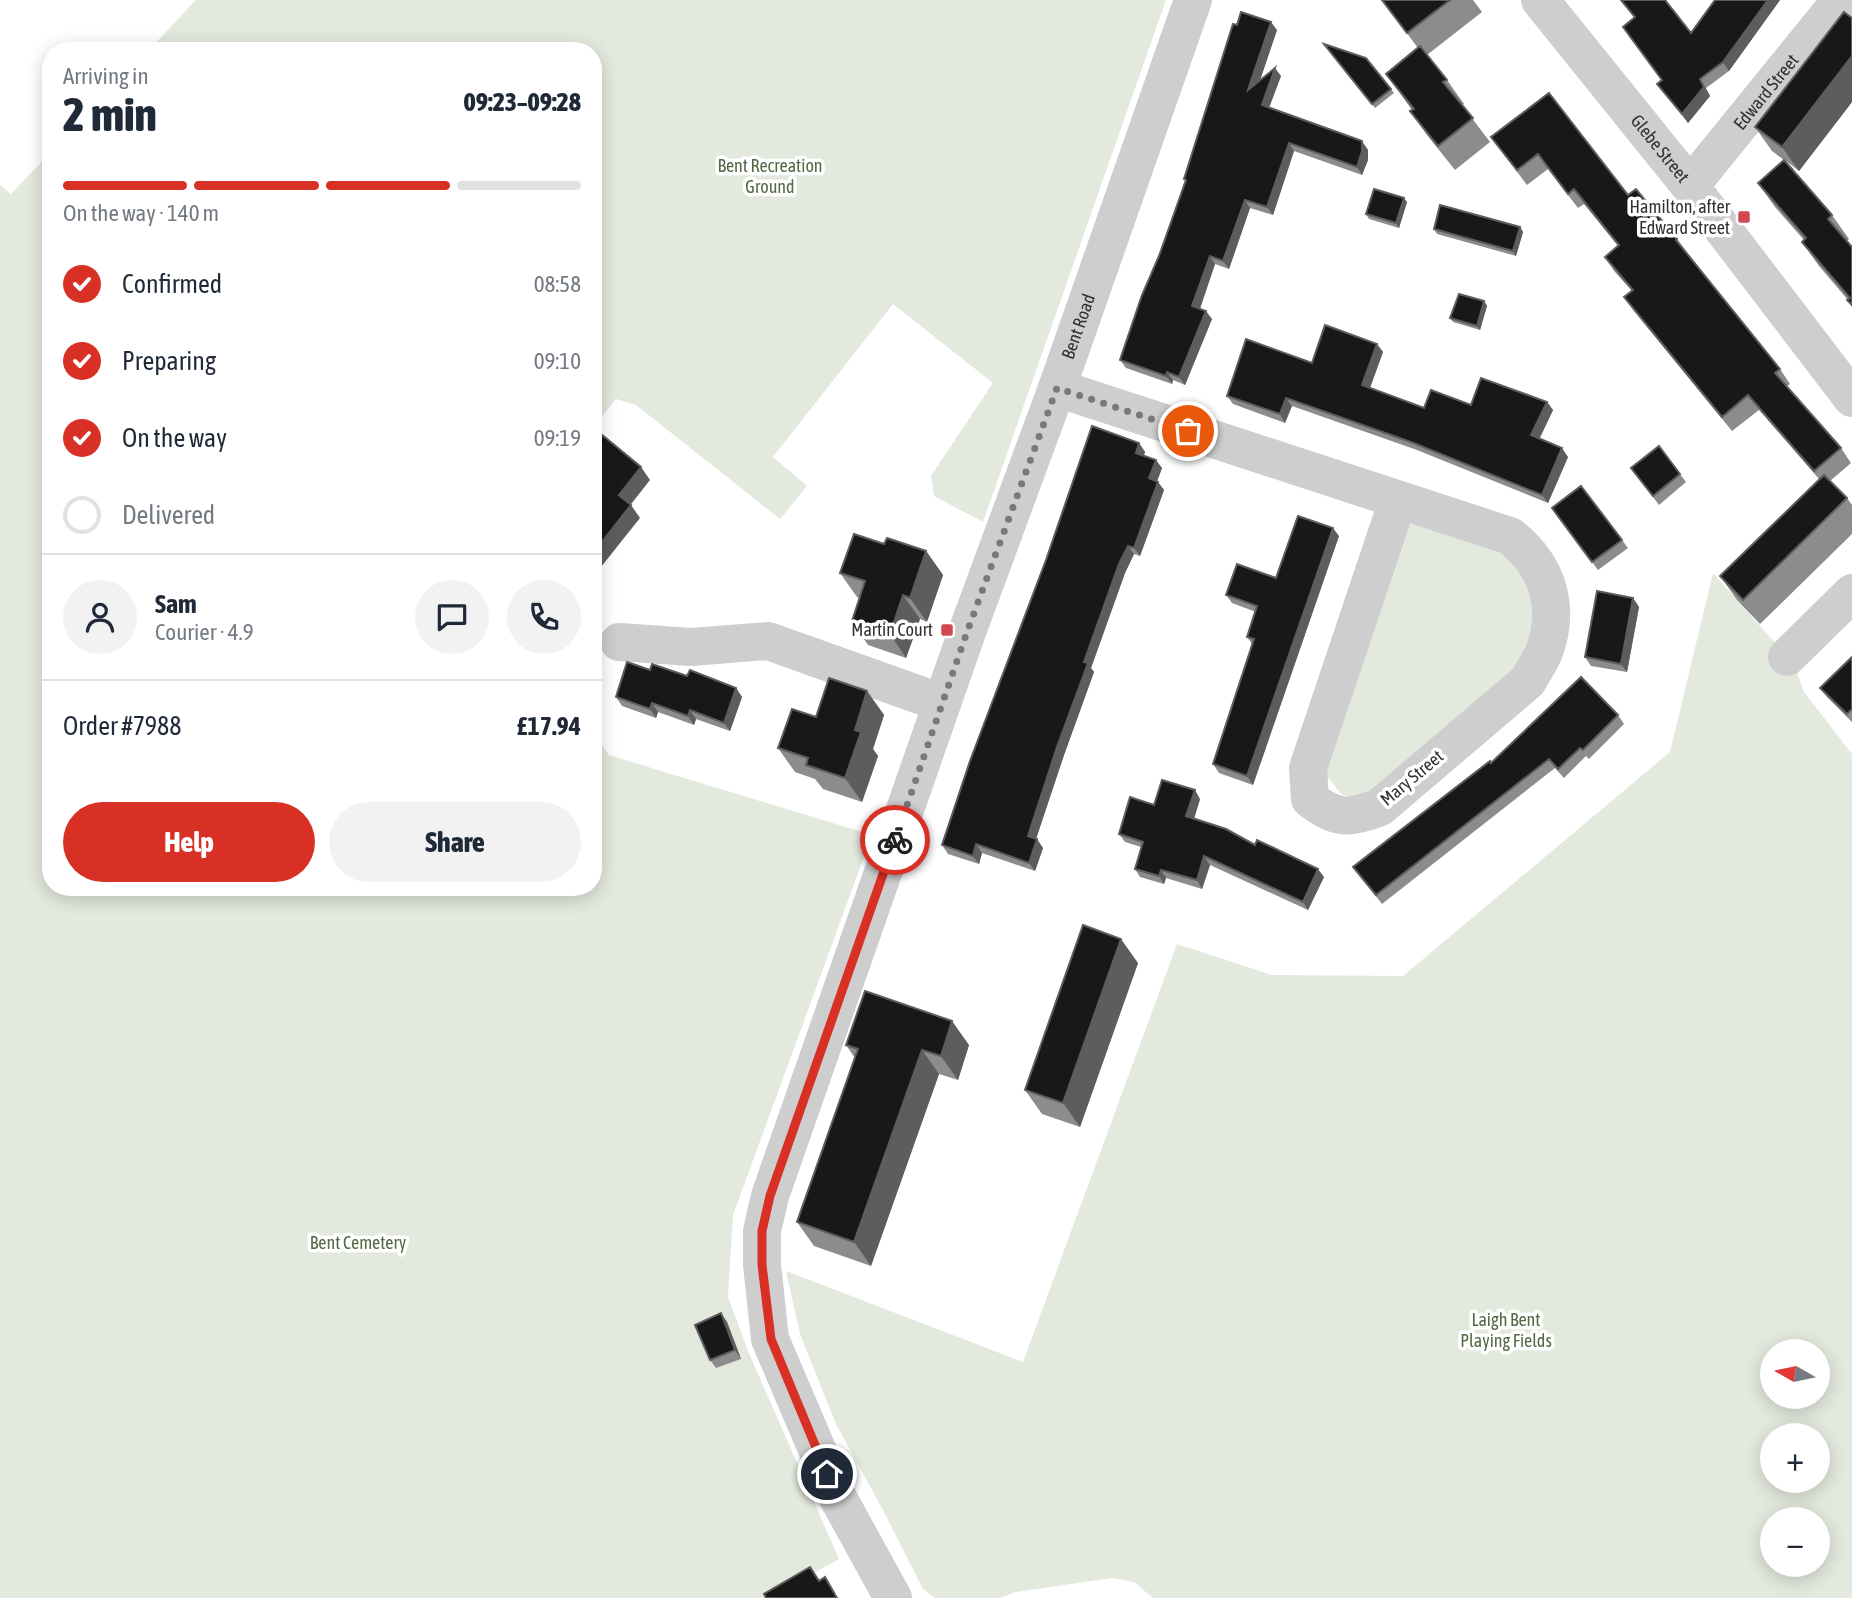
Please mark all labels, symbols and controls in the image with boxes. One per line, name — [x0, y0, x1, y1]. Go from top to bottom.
street label: Edward Street — [1729, 50, 1803, 134]
text: Arriving in — [63, 63, 149, 89]
text: 09:23–09:28 — [464, 87, 581, 117]
text: 2 min — [63, 88, 157, 141]
street label: Glebe Street — [1627, 110, 1694, 187]
park label: Bent Recreation Ground — [717, 155, 823, 197]
place label: Hamilton, after Edward Street — [1630, 196, 1731, 238]
text: On the way · 140 m — [63, 200, 219, 226]
marker: Hamilton, after Edward Street — [1736, 209, 1752, 225]
icon: check — [63, 265, 101, 303]
text: Confirmed — [122, 269, 222, 299]
text: 08:58 — [534, 271, 581, 297]
street label: Bent Road — [1057, 291, 1099, 362]
icon: check — [63, 342, 101, 380]
text: Preparing — [122, 346, 216, 376]
text: 09:10 — [534, 348, 581, 374]
pin — [1158, 401, 1218, 461]
icon: bag — [1169, 412, 1207, 450]
icon: check — [63, 419, 101, 457]
text: On the way — [122, 423, 227, 453]
text: 09:19 — [534, 425, 581, 451]
text: Delivered — [122, 500, 215, 530]
button: person — [63, 580, 137, 654]
button: chat — [415, 580, 489, 654]
button: phone — [507, 580, 581, 654]
text: Sam — [155, 589, 197, 619]
text: Courier · 4.9 — [155, 619, 254, 645]
place label: Martin Court — [851, 619, 933, 640]
marker: Martin Court — [939, 622, 955, 638]
text: Order #7988 — [63, 711, 182, 741]
text: £17.94 — [517, 711, 581, 741]
street label: Mary Street — [1376, 745, 1447, 810]
button: Help — [63, 802, 315, 882]
button: Share — [329, 802, 581, 882]
courier — [860, 805, 930, 875]
icon: bike — [876, 821, 914, 859]
park label: Bent Cemetery — [310, 1232, 406, 1253]
park label: Laigh Bent Playing Fields — [1460, 1309, 1552, 1351]
north arrow — [1760, 1339, 1830, 1409]
map controls — [1760, 1339, 1830, 1577]
button: + — [1760, 1423, 1830, 1493]
pin — [797, 1444, 857, 1504]
icon: home — [808, 1455, 846, 1493]
button: − — [1760, 1507, 1830, 1577]

